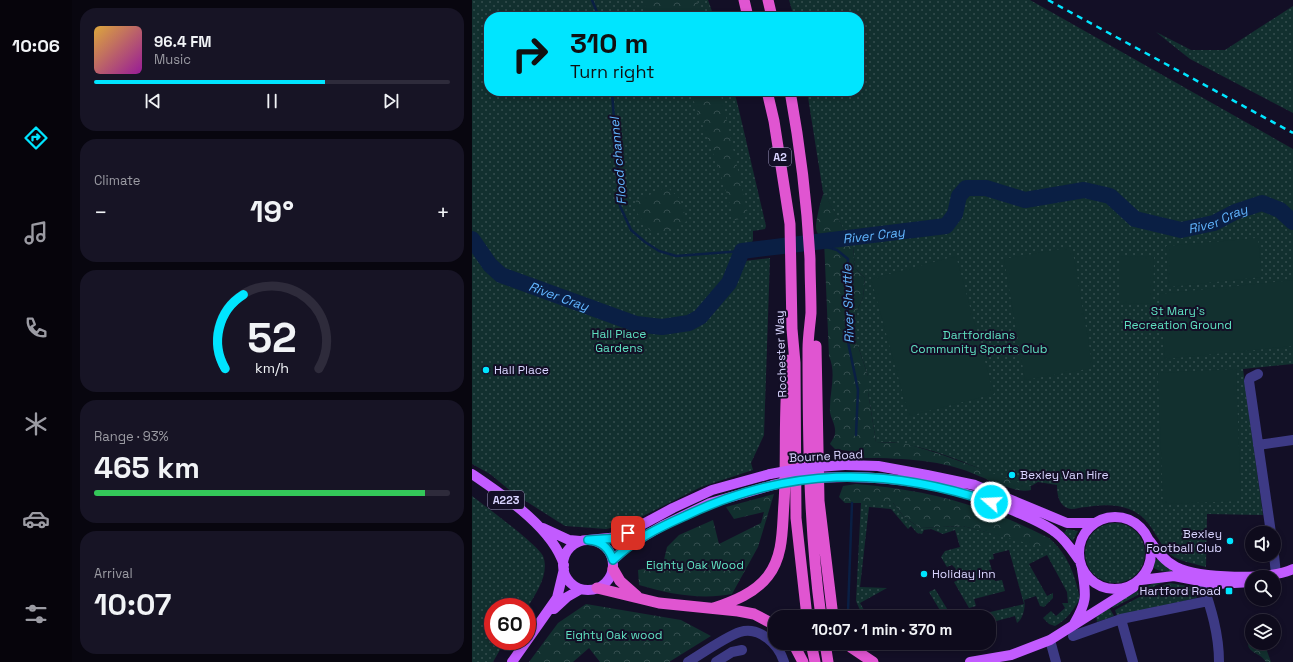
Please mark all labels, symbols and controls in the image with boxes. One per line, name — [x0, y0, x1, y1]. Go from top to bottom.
text: 310 m — [570, 25, 648, 61]
icon: right — [504, 28, 556, 80]
text: 96.4 FM — [154, 32, 212, 51]
text: 10:06 — [12, 34, 60, 57]
text: Music — [154, 51, 191, 68]
text: Turn right — [570, 60, 654, 83]
icon: previous — [142, 90, 164, 112]
icon: pause — [261, 90, 283, 112]
icon: next — [380, 90, 402, 112]
water label: Flood channel — [606, 115, 630, 206]
icon: directions — [22, 124, 50, 152]
road number: A2 — [769, 148, 791, 166]
text: Climate — [94, 172, 140, 189]
text: 19° — [250, 192, 294, 231]
text: − — [94, 198, 108, 226]
text: + — [436, 198, 450, 226]
water label: River Cray — [1186, 200, 1250, 237]
icon: music — [22, 219, 50, 247]
water label: River Cray — [842, 223, 907, 247]
water label: River Shuttle — [838, 263, 858, 344]
water label: River Cray — [527, 277, 592, 315]
park label: St Mary's Recreation Ground — [1124, 303, 1232, 333]
street label: Rochester Way — [771, 310, 791, 398]
text: 52 — [247, 311, 297, 364]
icon: phone — [22, 314, 50, 342]
park label: Hall Place Gardens — [592, 326, 646, 356]
park label: Dartfordians Community Sports Club — [911, 327, 1048, 357]
text: km/h — [255, 359, 289, 377]
place label: Hall Place — [494, 362, 549, 378]
marker: Hall Place — [481, 365, 491, 375]
icon: climate — [22, 410, 50, 438]
text: Range · 93% — [94, 428, 169, 445]
street label: Bourne Road — [789, 446, 863, 466]
text: 465 km — [94, 448, 200, 487]
place label: Bexley Van Hire — [1020, 467, 1109, 483]
marker: Bexley Van Hire — [1007, 470, 1017, 480]
position arrow — [970, 481, 1012, 523]
road number: A223 — [488, 491, 524, 509]
icon: car — [22, 505, 50, 533]
pin — [611, 516, 645, 550]
icon: arrive — [617, 522, 639, 544]
place label: Bexley Football Club — [1146, 526, 1222, 556]
map controls — [1245, 526, 1281, 650]
button: sound — [1245, 526, 1281, 562]
marker: Bexley Football Club — [1225, 536, 1235, 546]
park label: Eighty Oak Wood — [646, 557, 744, 573]
text: Arrival — [94, 565, 133, 582]
place label: Holiday Inn — [932, 566, 996, 582]
marker: Holiday Inn — [919, 569, 929, 579]
button: search — [1245, 570, 1281, 606]
place label: Hartford Road — [1140, 583, 1221, 599]
text: 10:07 — [94, 585, 171, 624]
marker: Hartford Road — [1224, 586, 1234, 596]
speed limit sign: 60 — [484, 598, 536, 650]
icon: filters — [22, 600, 50, 628]
button: layers — [1245, 614, 1281, 650]
text: 10:07 · 1 min · 370 m — [812, 620, 952, 639]
park label: Eighty Oak wood — [565, 627, 663, 643]

